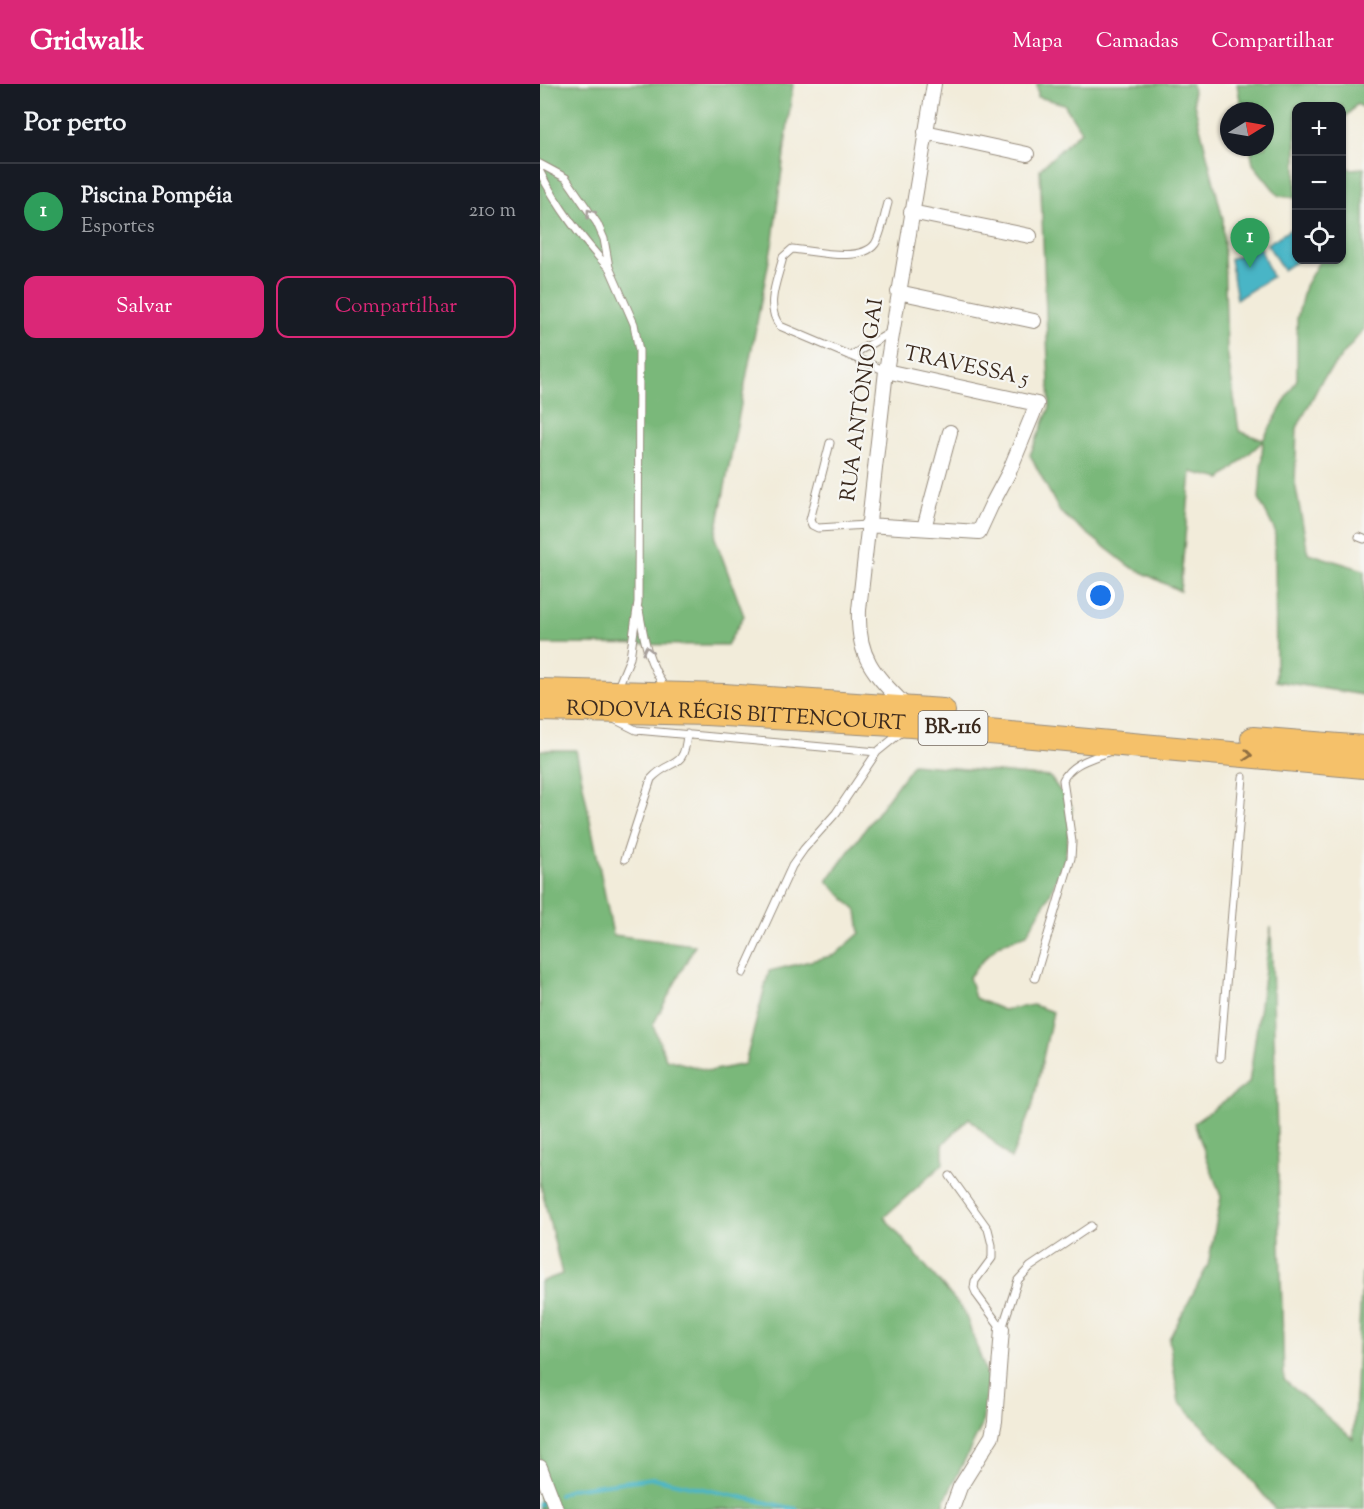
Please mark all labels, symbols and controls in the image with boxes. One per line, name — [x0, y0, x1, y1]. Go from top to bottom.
text: Gridwalk — [30, 22, 144, 62]
text: Mapa — [1013, 27, 1063, 57]
text: Camadas — [1096, 27, 1179, 57]
text: Compartilhar — [1212, 27, 1334, 57]
north arrow — [1220, 102, 1274, 156]
map controls — [1292, 102, 1346, 264]
button: + — [1292, 102, 1346, 156]
text: Por perto — [24, 105, 126, 142]
button: − — [1292, 156, 1346, 210]
text: Piscina Pompéia — [81, 181, 232, 213]
text: 1 — [40, 197, 47, 226]
text: 210 m — [469, 197, 516, 226]
one-way arrow — [586, 209, 597, 220]
button: locate — [1292, 210, 1346, 264]
text: Esportes — [81, 213, 155, 242]
pin: 1 — [1230, 218, 1270, 268]
button: Salvar — [24, 276, 264, 338]
button: Compartilhar — [276, 276, 516, 338]
street label: RUA ANTÔNIO GAI — [834, 297, 892, 503]
street label: TRAVESSA 5 — [901, 339, 1031, 395]
your location — [1086, 581, 1115, 610]
one-way arrow — [641, 645, 654, 655]
street label: RODOVIA RÉGIS BITTENCOURT — [566, 695, 907, 740]
road number: BR-116 — [918, 711, 988, 745]
one-way arrow — [1243, 748, 1252, 761]

